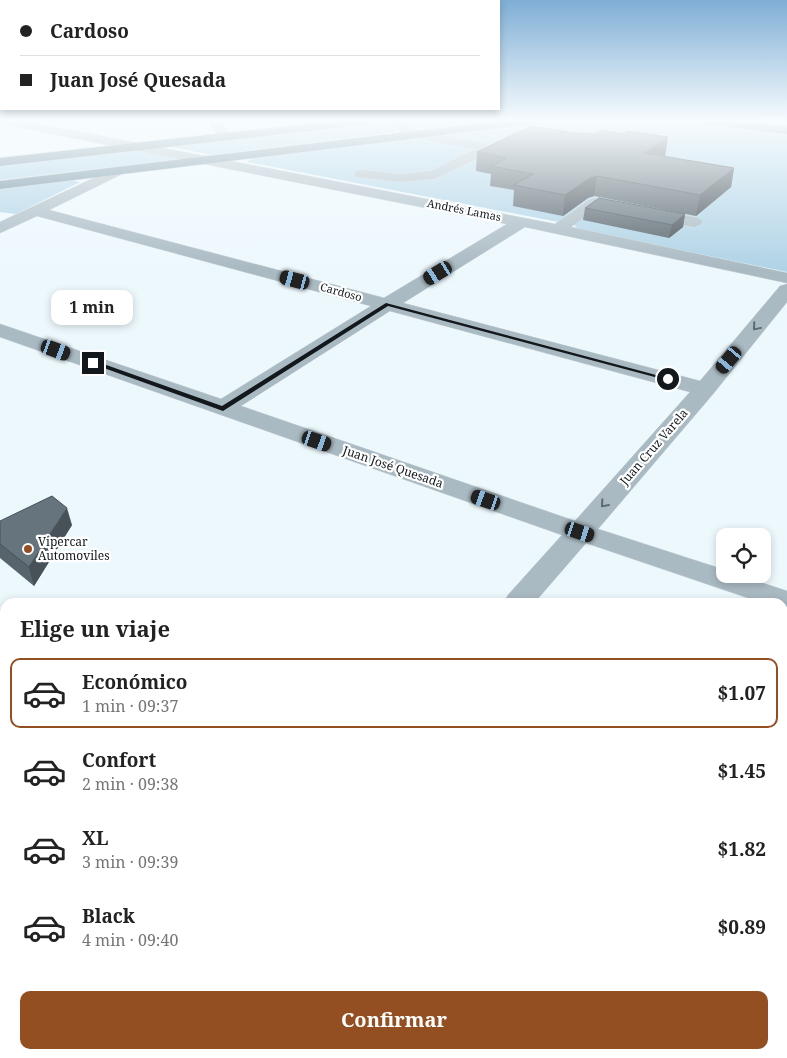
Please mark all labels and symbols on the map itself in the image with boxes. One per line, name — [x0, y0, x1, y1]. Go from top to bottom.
street label: Andrés Lamas — [426, 195, 502, 224]
car — [421, 259, 454, 287]
car — [278, 269, 311, 291]
street label: Cardoso — [319, 279, 364, 304]
callout: 1 min — [52, 290, 134, 326]
one-way arrow — [753, 322, 762, 331]
car — [39, 338, 72, 362]
car — [713, 344, 744, 376]
route end — [82, 352, 104, 374]
route start — [657, 368, 679, 390]
street label: Juan Cruz Varela — [615, 405, 692, 489]
car — [300, 429, 333, 453]
street label: Juan José Quesada — [340, 441, 446, 492]
car — [469, 488, 502, 512]
one-way arrow — [601, 498, 610, 507]
car — [563, 520, 596, 544]
place label: Vipercar Automoviles — [38, 533, 110, 564]
marker: Vipercar Automoviles — [22, 543, 34, 555]

